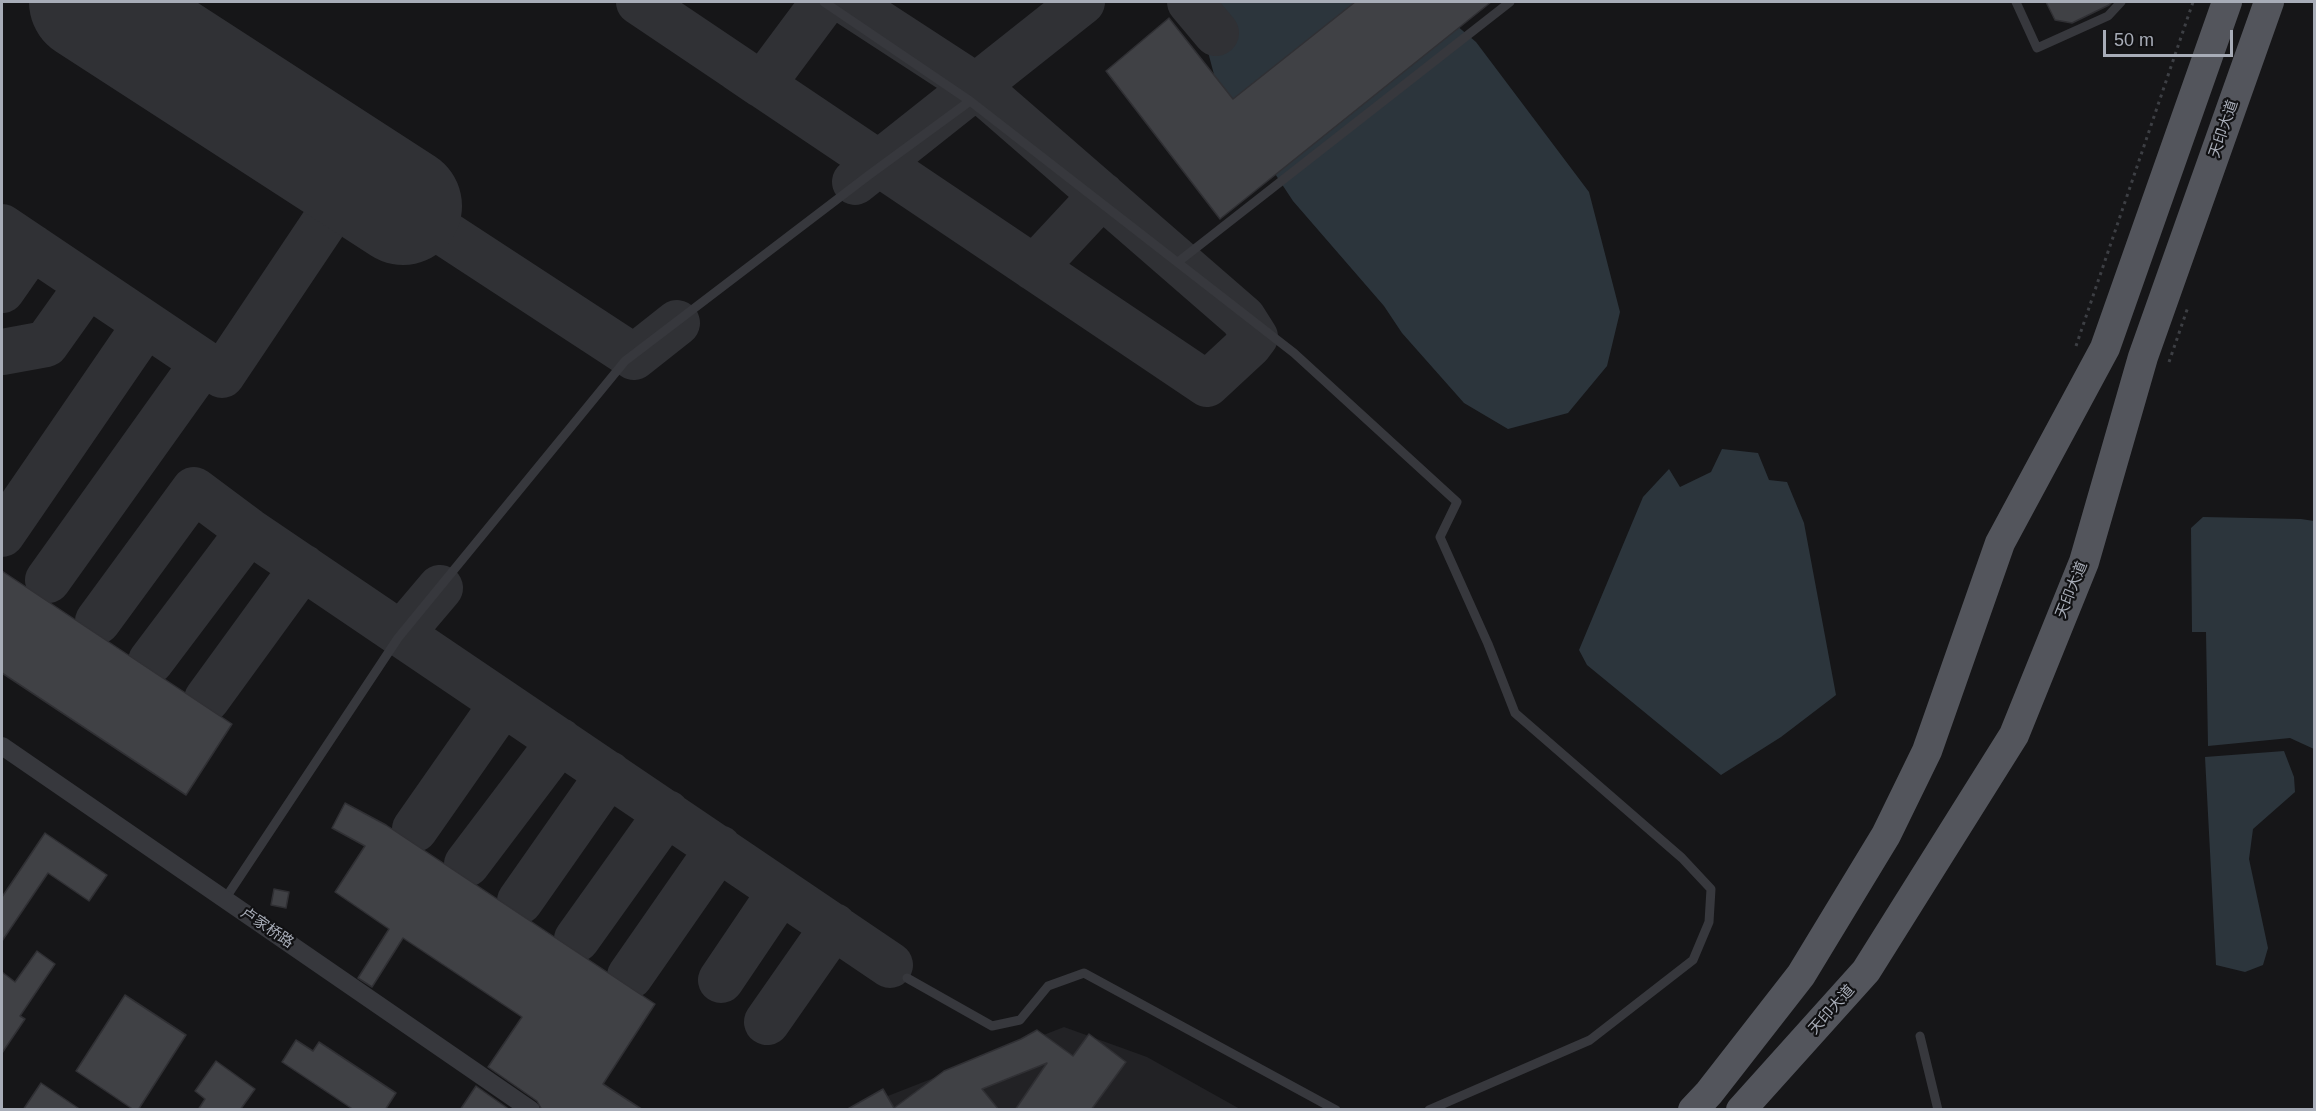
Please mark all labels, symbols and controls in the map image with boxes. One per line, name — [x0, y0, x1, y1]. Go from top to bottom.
scale bar — [2106, 18, 2236, 56]
text: 50 m — [2114, 30, 2154, 50]
street label: 天印大道 — [2206, 98, 2242, 160]
street label: 天印大道 — [2052, 559, 2092, 621]
street label: 卢家桥路 — [237, 904, 297, 952]
street label: 天印大道 — [1805, 982, 1859, 1038]

